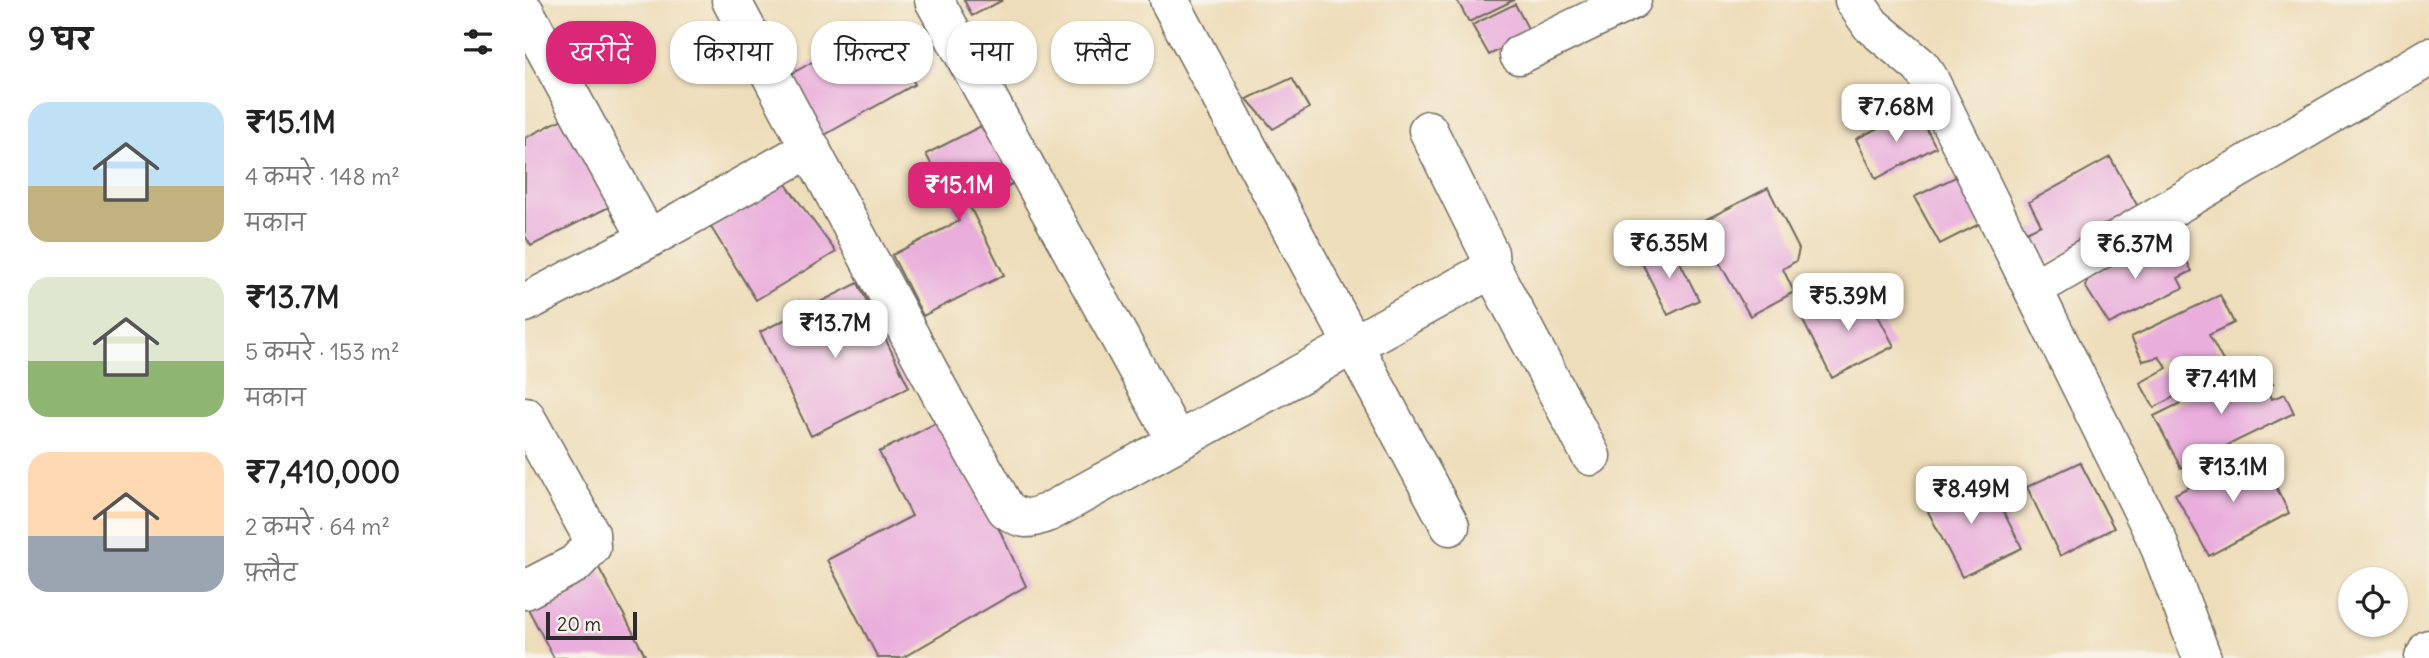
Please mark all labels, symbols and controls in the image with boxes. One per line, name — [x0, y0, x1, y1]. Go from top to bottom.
text: 9 घर — [28, 20, 92, 58]
chip: खरीदें — [546, 21, 656, 84]
chip: किराया — [670, 21, 797, 84]
chip: फ़िल्टर — [811, 21, 933, 84]
chip: नया — [947, 21, 1037, 84]
chip: फ़्लैट — [1051, 21, 1154, 84]
icon: filters — [459, 23, 497, 61]
pin: ₹7.68M — [1839, 85, 1953, 144]
text: ₹7.68M — [1857, 92, 1935, 121]
text: ₹15.1M — [245, 103, 336, 141]
icon: home — [84, 130, 168, 214]
text: 4 कमरे · 148 m² — [245, 162, 400, 191]
pin: ₹15.1M — [902, 162, 1016, 222]
text: ₹15.1M — [924, 170, 994, 199]
text: मकान — [245, 208, 306, 237]
pin: ₹6.35M — [1612, 220, 1726, 280]
pin: ₹6.37M — [2078, 222, 2192, 281]
text: ₹6.35M — [1630, 228, 1708, 257]
text: ₹6.37M — [2097, 229, 2173, 258]
pin: ₹5.39M — [1791, 274, 1905, 333]
text: ₹13.7M — [245, 278, 340, 316]
text: ₹5.39M — [1809, 281, 1887, 310]
pin: ₹13.7M — [778, 300, 892, 360]
icon: home — [84, 305, 168, 389]
text: ₹13.7M — [799, 308, 871, 337]
text: 5 कमरे · 153 m² — [245, 337, 400, 366]
pin: ₹7.41M — [2164, 356, 2278, 416]
text: ₹7.41M — [2185, 364, 2257, 393]
text: मकान — [245, 383, 306, 412]
pin: ₹13.1M — [2176, 444, 2290, 504]
text: ₹13.1M — [2198, 452, 2268, 481]
text: ₹7,410,000 — [245, 453, 400, 491]
pin: ₹8.49M — [1914, 466, 2028, 526]
text: ₹8.49M — [1932, 474, 2010, 503]
icon: home — [84, 480, 168, 564]
text: 2 कमरे · 64 m² — [245, 512, 390, 541]
text: फ़्लैट — [245, 558, 297, 587]
map controls — [2338, 567, 2408, 637]
button: locate — [2338, 567, 2408, 637]
scale bar — [546, 609, 637, 641]
text: 20 m — [557, 612, 601, 636]

